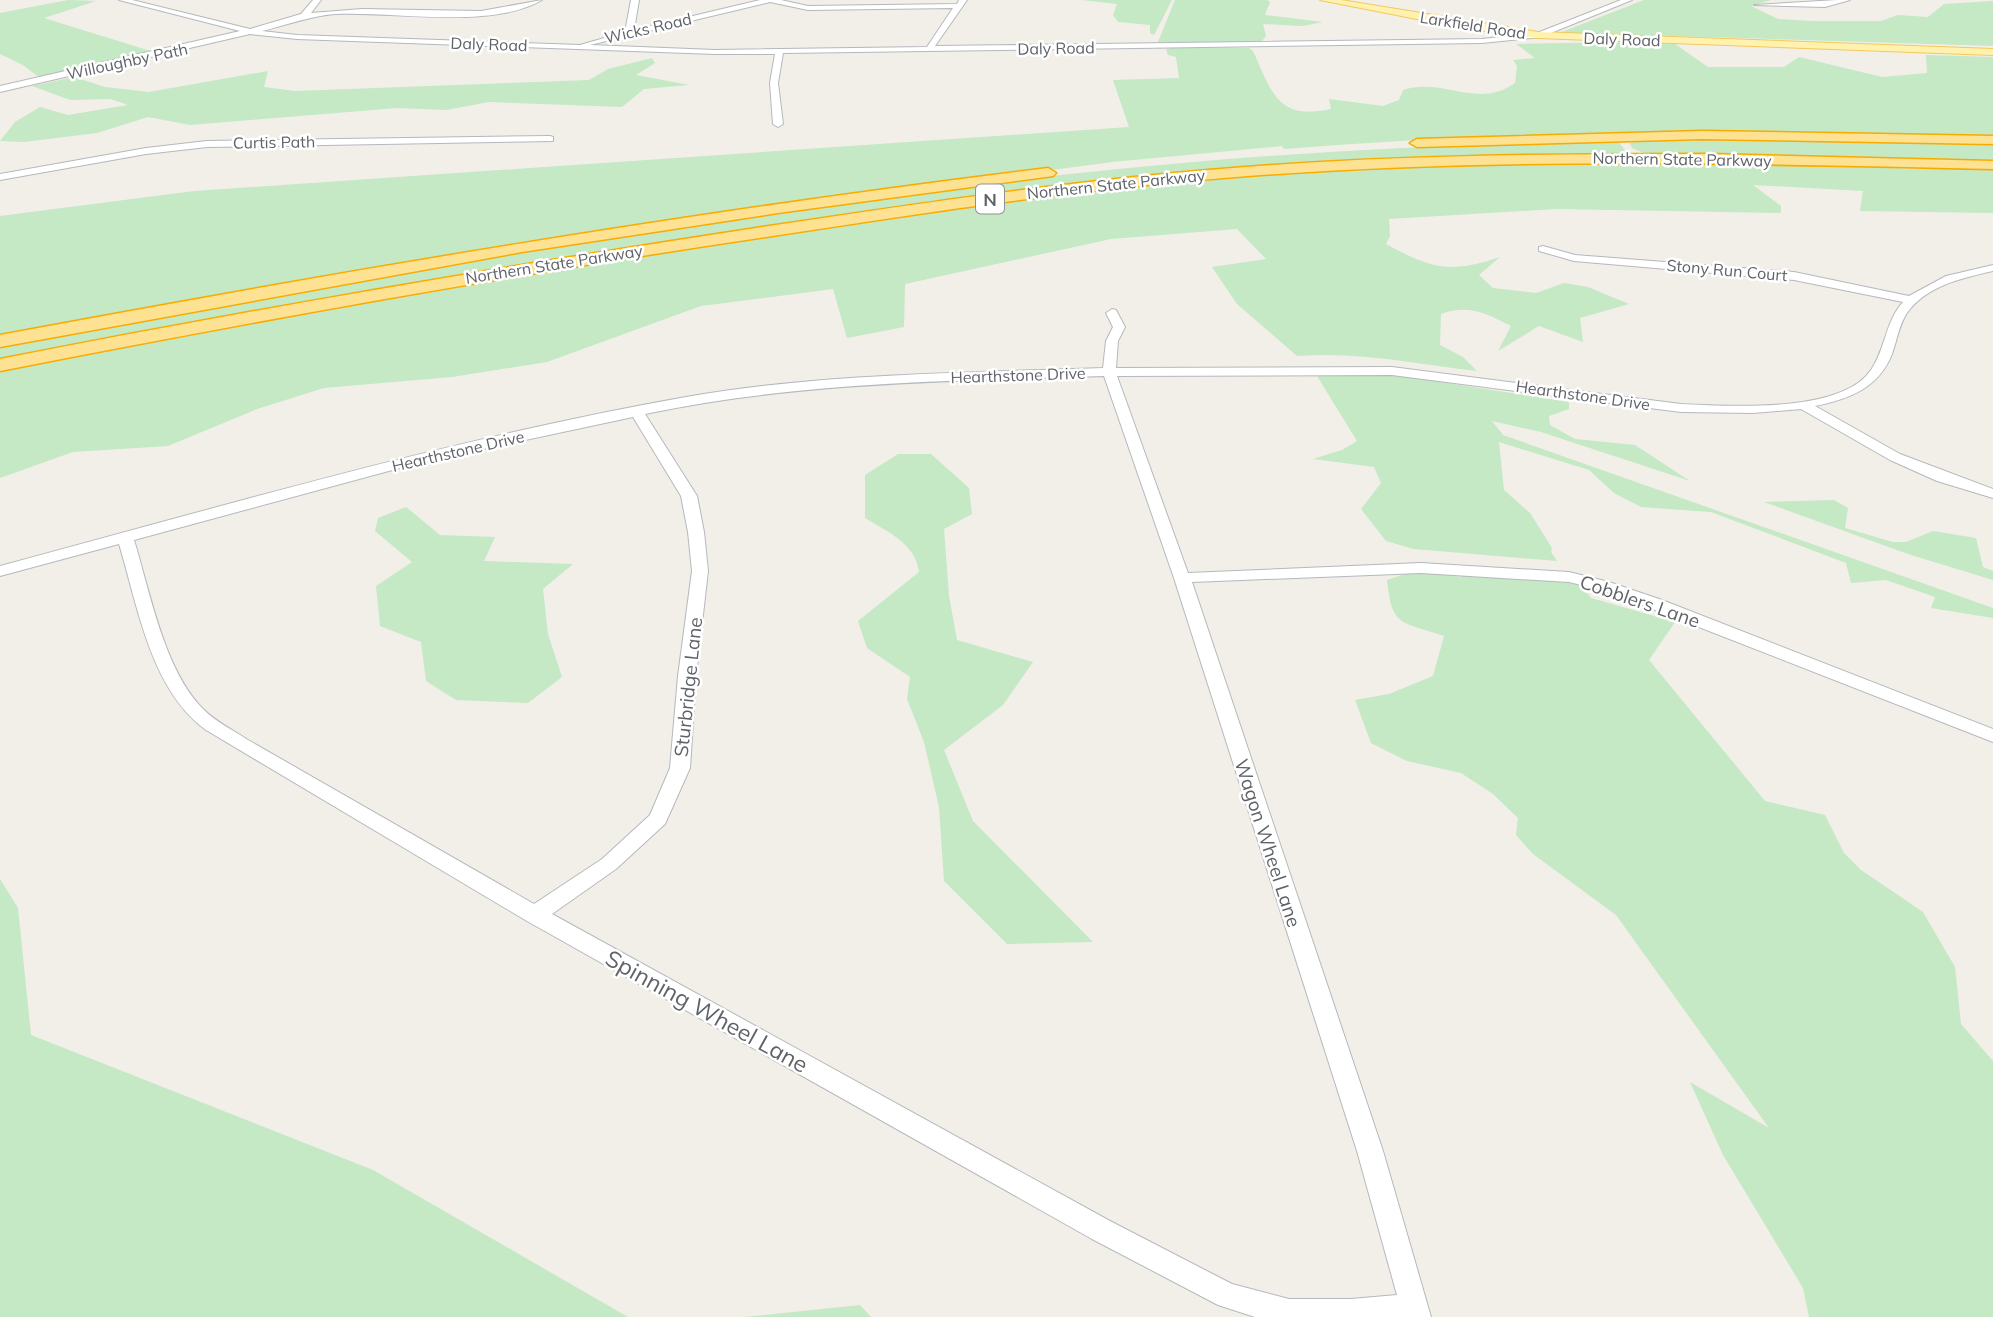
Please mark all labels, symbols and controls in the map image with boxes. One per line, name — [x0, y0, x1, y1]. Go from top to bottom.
street label: Larkfield Road — [1419, 7, 1527, 43]
street label: Wicks Road — [602, 8, 694, 48]
street label: Daly Road — [1583, 28, 1661, 50]
street label: Daly Road — [450, 33, 528, 55]
street label: Daly Road — [1017, 37, 1095, 59]
street label: Willoughby Path — [65, 38, 189, 84]
street label: Curtis Path — [233, 131, 315, 153]
street label: Northern State Parkway — [1592, 147, 1772, 171]
street label: Northern State Parkway — [1026, 165, 1207, 203]
road number: N — [976, 184, 1004, 214]
street label: Northern State Parkway — [464, 240, 644, 288]
street label: Stony Run Court — [1666, 255, 1789, 285]
street label: Hearthstone Drive — [950, 363, 1086, 387]
street label: Hearthstone Drive — [1515, 376, 1651, 414]
street label: Hearthstone Drive — [390, 426, 526, 476]
street label: Cobblers Lane — [1577, 569, 1703, 633]
street label: Sturbridge Lane — [669, 616, 707, 758]
street label: Wagon Wheel Lane — [1229, 756, 1307, 930]
street label: Spinning Wheel Lane — [601, 943, 813, 1079]

